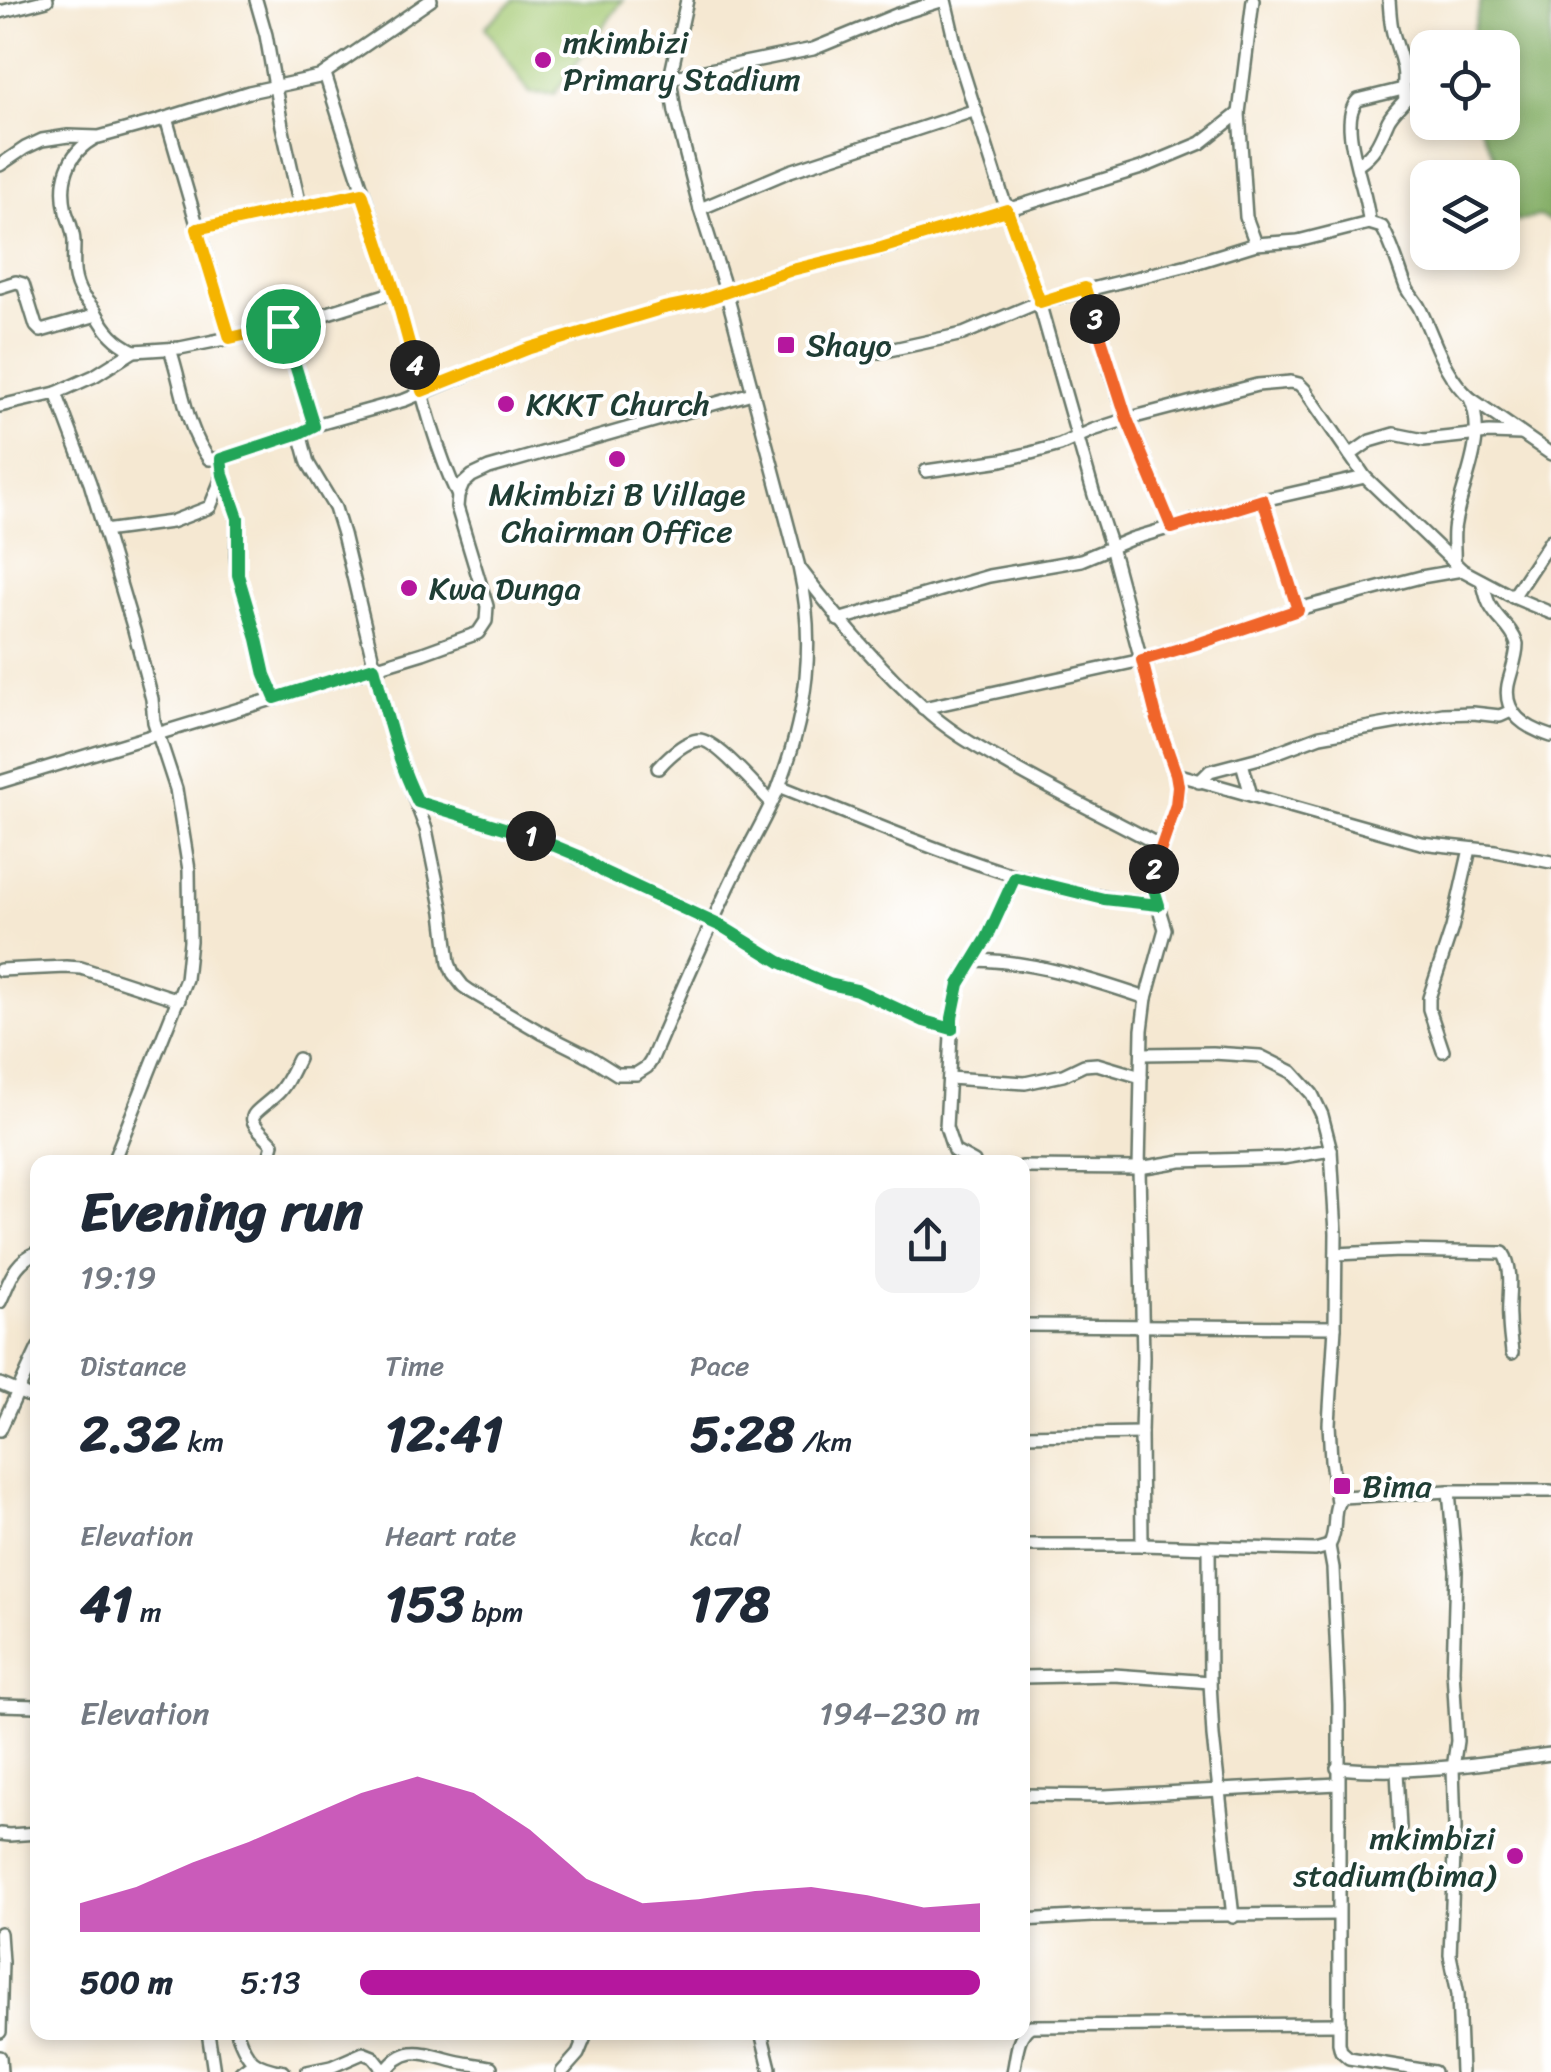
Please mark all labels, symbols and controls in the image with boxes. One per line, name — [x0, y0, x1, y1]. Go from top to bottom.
place label: mkimbizi Primary Stadium — [563, 14, 801, 108]
map controls — [1410, 30, 1520, 270]
button: locate — [1410, 30, 1520, 140]
marker: mkimbizi Primary Stadium — [532, 49, 554, 71]
button: layers — [1410, 160, 1520, 270]
pin — [241, 284, 326, 369]
pin: 3 — [1070, 294, 1120, 344]
text: 3 — [1087, 294, 1103, 343]
icon: arrive — [256, 299, 311, 354]
place label: Shayo — [806, 317, 892, 374]
marker: Shayo — [775, 334, 797, 356]
pin: 4 — [390, 340, 440, 390]
text: 4 — [406, 340, 424, 389]
place label: KKKT Church — [526, 376, 710, 433]
marker: KKKT Church — [495, 393, 517, 415]
marker: Mkimbizi B Village Chairman Office — [606, 448, 628, 470]
place label: Mkimbizi B Village Chairman Office — [488, 466, 746, 560]
place label: Kwa Dunga — [429, 560, 581, 617]
marker: Kwa Dunga — [398, 577, 420, 599]
pin: 1 — [506, 811, 556, 861]
text: 1 — [525, 811, 537, 860]
pin: 2 — [1129, 844, 1179, 894]
text: 2 — [1146, 844, 1162, 893]
text: Evening run — [80, 1163, 363, 1260]
button: share — [875, 1188, 980, 1293]
text: 19:19 — [80, 1249, 156, 1306]
text: Distance — [80, 1341, 186, 1390]
text: Time — [385, 1341, 444, 1390]
text: Pace — [690, 1341, 749, 1390]
text: 2.32 — [80, 1390, 180, 1479]
text: 12:41 — [385, 1390, 503, 1479]
text: 5:28 — [690, 1390, 795, 1479]
text: km — [180, 1417, 224, 1466]
text: /km — [795, 1417, 852, 1466]
place label: Bima — [1362, 1458, 1433, 1515]
marker: Bima — [1331, 1475, 1353, 1497]
text: Elevation — [80, 1511, 193, 1560]
text: Heart rate — [385, 1511, 516, 1560]
text: kcal — [690, 1511, 741, 1560]
text: 41 — [80, 1560, 133, 1649]
text: 153 — [385, 1560, 464, 1649]
text: 178 — [690, 1560, 770, 1649]
text: m — [133, 1587, 162, 1636]
text: bpm — [464, 1587, 523, 1636]
text: Elevation — [80, 1685, 210, 1742]
text: 194–230 m — [819, 1685, 980, 1742]
place label: mkimbizi stadium(bima) — [1293, 1810, 1497, 1904]
marker: mkimbizi stadium(bima) — [1504, 1845, 1526, 1867]
text: 500 m — [80, 1954, 173, 2011]
text: 5:13 — [240, 1954, 301, 2011]

